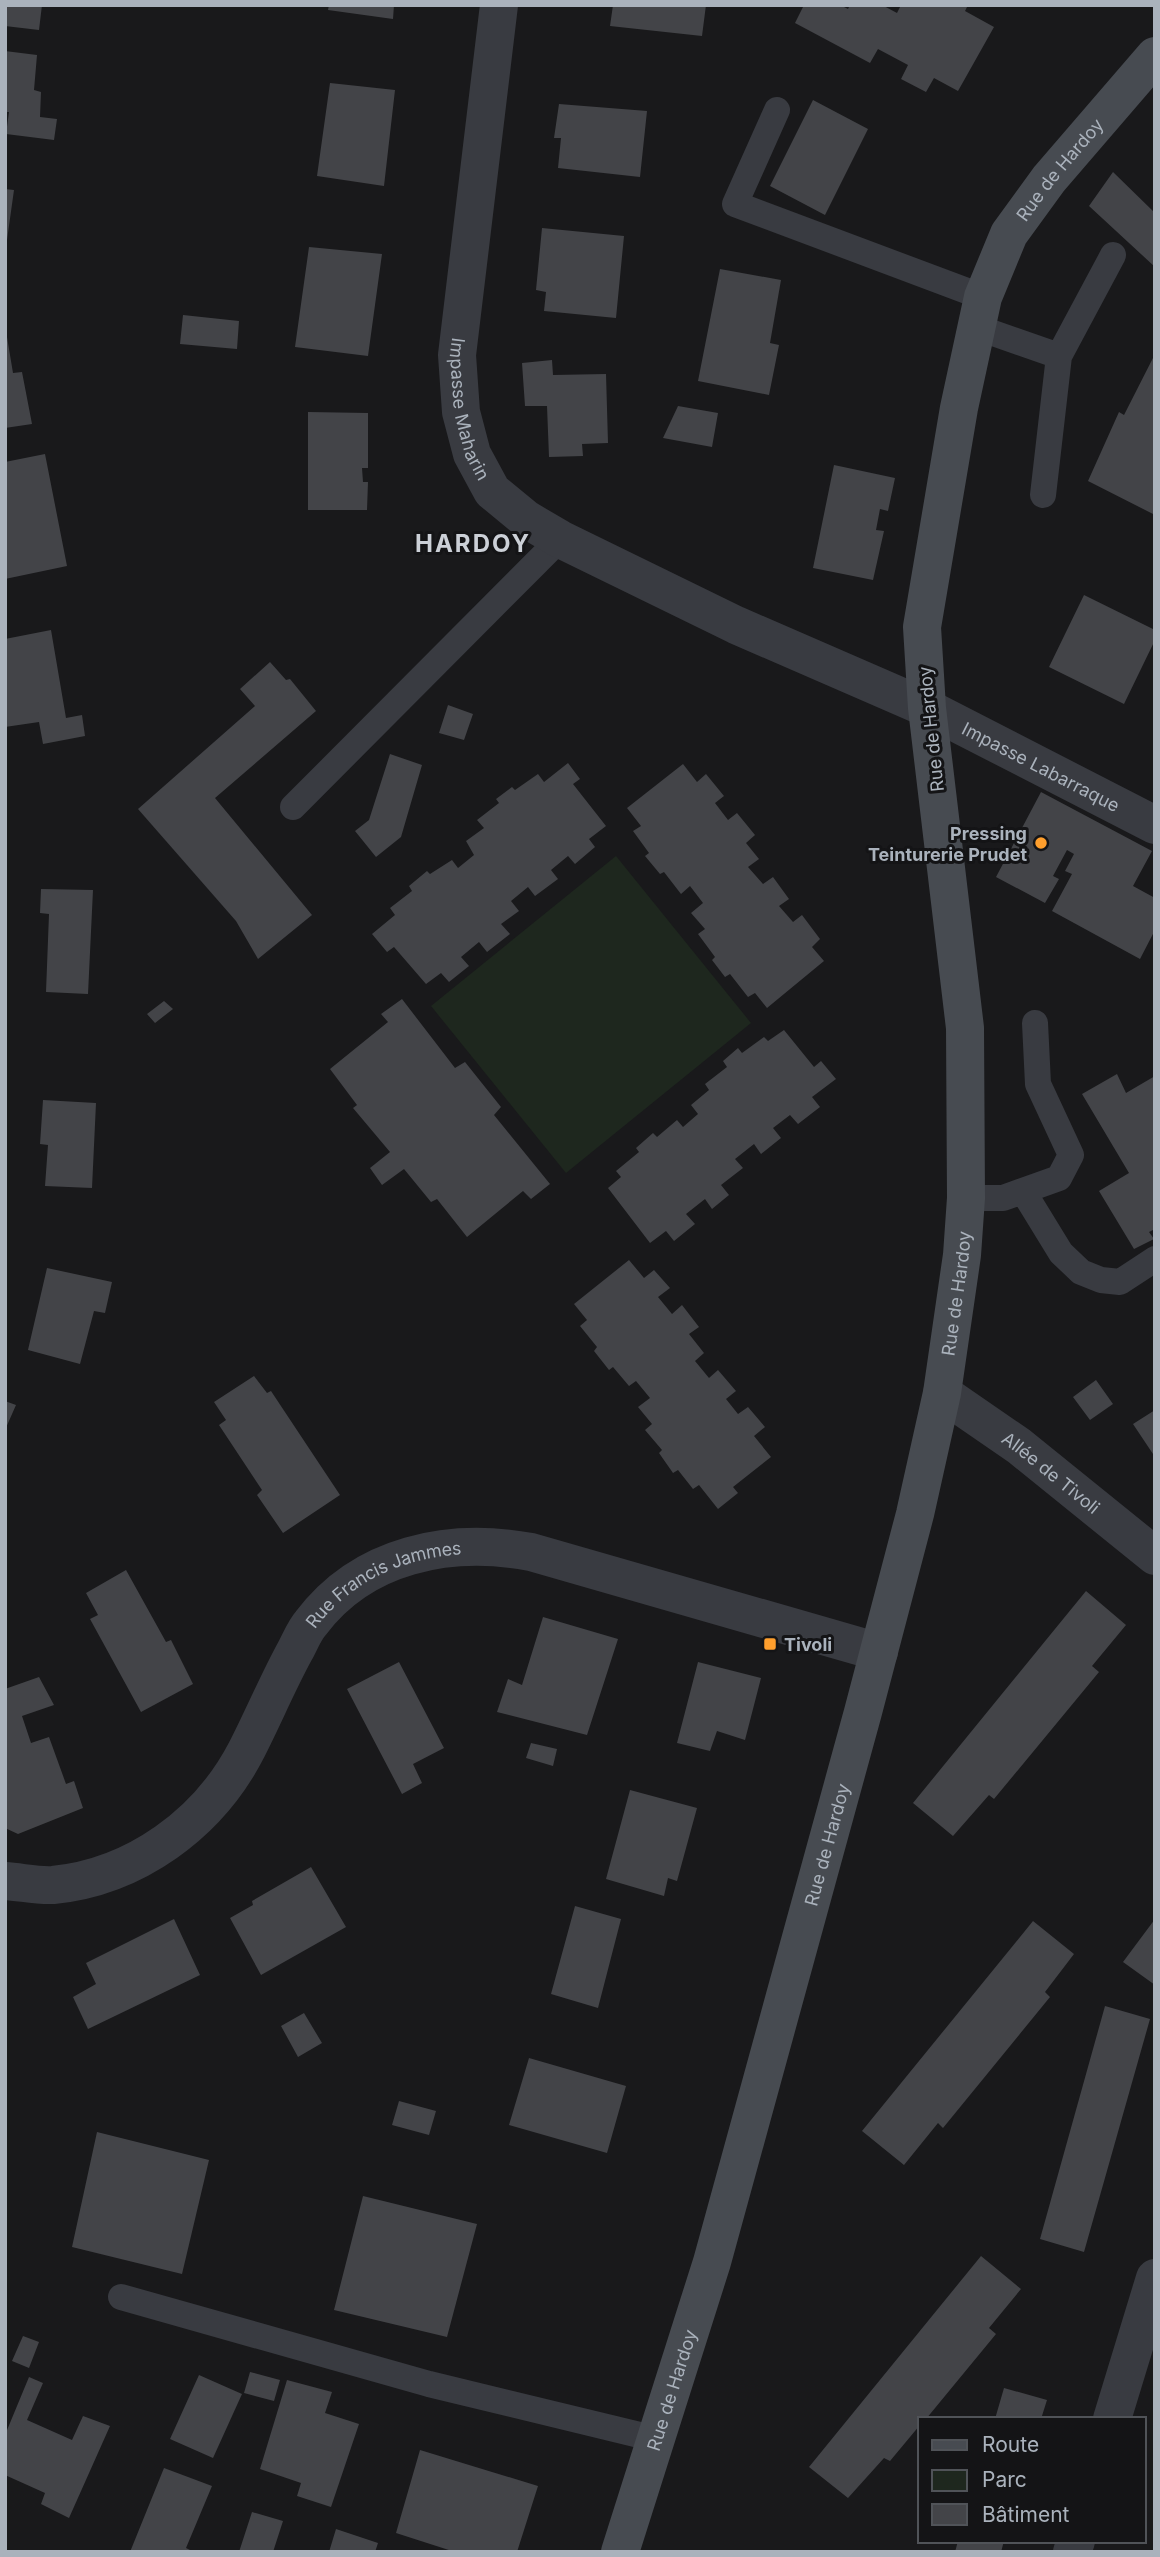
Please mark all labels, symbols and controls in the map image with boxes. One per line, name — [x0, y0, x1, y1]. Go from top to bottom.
street label: Rue de Hardoy — [1012, 114, 1107, 225]
street label: Impasse Maharin — [446, 336, 494, 483]
district label: HARDOY — [415, 529, 531, 558]
street label: Rue de Hardoy — [914, 665, 948, 793]
street label: Impasse Labarraque — [959, 717, 1123, 816]
place label: Pressing Teinturerie Prudet — [868, 823, 1027, 865]
marker: Pressing Teinturerie Prudet — [1033, 835, 1049, 851]
street label: Rue de Hardoy — [937, 1230, 974, 1357]
street label: Allée de Tivoli — [998, 1427, 1104, 1518]
street label: Rue Francis Jammes — [301, 1537, 462, 1632]
place label: Tivoli — [784, 1634, 832, 1655]
marker: Tivoli — [762, 1636, 778, 1652]
street label: Rue de Hardoy — [800, 1781, 853, 1908]
street label: Rue de Hardoy — [642, 2327, 700, 2453]
legend — [918, 2417, 1146, 2543]
text: Route — [982, 2432, 1039, 2457]
text: Parc — [982, 2467, 1027, 2492]
text: Bâtiment — [982, 2502, 1070, 2527]

